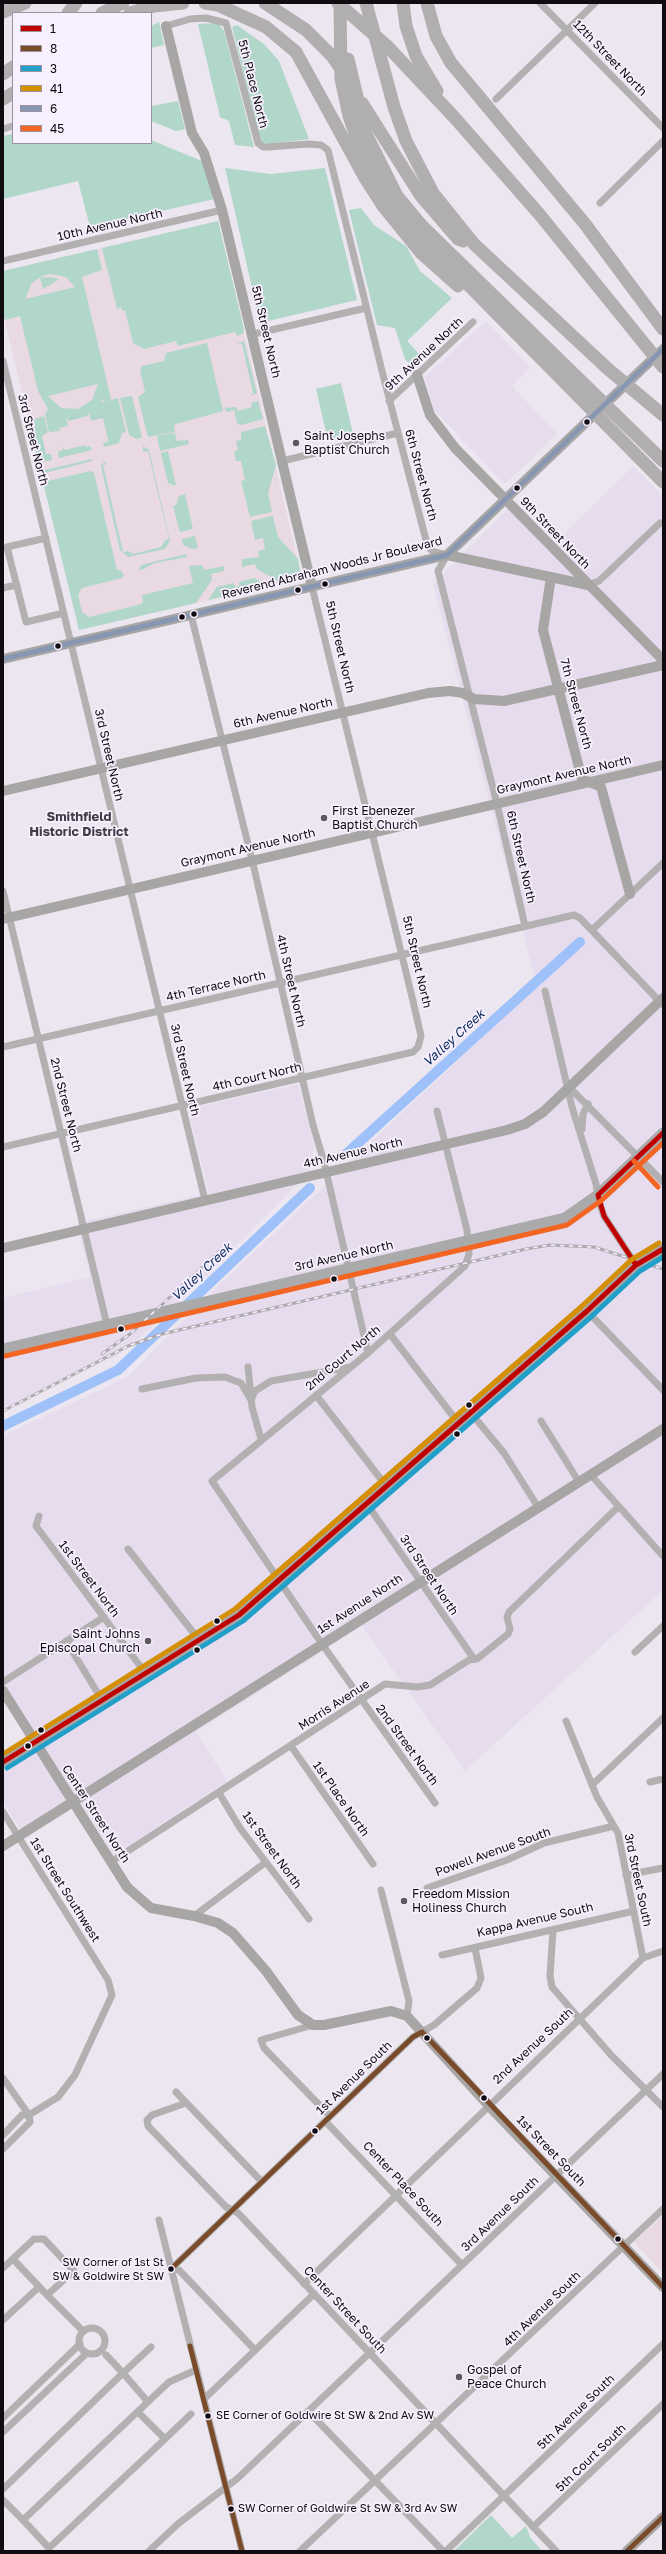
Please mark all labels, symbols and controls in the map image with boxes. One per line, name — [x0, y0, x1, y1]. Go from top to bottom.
legend — [12, 12, 152, 144]
street label: 12th Street North — [570, 17, 650, 99]
text: 1 — [50, 21, 56, 36]
street label: 5th Place North — [235, 38, 271, 130]
text: 8 — [50, 41, 57, 56]
text: 3 — [50, 61, 57, 76]
text: 41 — [50, 81, 63, 96]
text: 6 — [50, 101, 57, 116]
text: 45 — [50, 121, 64, 136]
street label: 10th Avenue North — [56, 206, 164, 244]
street label: 5th Street North — [248, 285, 284, 379]
street label: 9th Avenue North — [382, 314, 466, 394]
street label: 3rd Street North — [15, 393, 51, 487]
unlabelled marker — [582, 417, 592, 427]
street label: 6th Street North — [402, 428, 440, 522]
place label: Saint Josephs Baptist Church — [304, 429, 390, 457]
marker: Saint Josephs Baptist Church — [291, 438, 301, 448]
unlabelled marker — [512, 483, 522, 493]
street label: 9th Street North — [517, 494, 593, 572]
street label: Reverend Abraham Woods Jr Boulevard — [220, 534, 444, 602]
unlabelled marker — [320, 579, 330, 589]
unlabelled marker — [293, 585, 303, 595]
street label: 5th Street North — [322, 600, 358, 694]
unlabelled marker — [189, 609, 199, 619]
unlabelled marker — [177, 612, 187, 622]
unlabelled marker — [53, 641, 63, 651]
street label: 7th Street North — [557, 657, 595, 751]
street label: 6th Avenue North — [232, 695, 334, 731]
street label: 3rd Street North — [91, 708, 127, 802]
street label: Graymont Avenue North — [495, 752, 633, 798]
place label: First Ebenezer Baptist Church — [332, 804, 418, 832]
district label: Smithfield Historic District — [29, 809, 129, 840]
street label: 6th Street North — [503, 809, 539, 905]
marker: First Ebenezer Baptist Church — [319, 813, 329, 823]
street label: Graymont Avenue North — [179, 825, 317, 871]
street label: 5th Street North — [399, 915, 435, 1009]
street label: 4th Street North — [273, 933, 309, 1029]
street label: 4th Terrace North — [165, 968, 267, 1004]
water label: Valley Creek — [420, 1006, 488, 1070]
street label: 3rd Street North — [167, 1023, 203, 1117]
street label: 2nd Street North — [47, 1056, 85, 1154]
street label: 4th Court North — [211, 1060, 303, 1094]
street label: 4th Avenue North — [302, 1135, 404, 1171]
street label: 3rd Avenue North — [293, 1238, 395, 1274]
water label: Valley Creek — [168, 1240, 236, 1304]
unlabelled marker — [329, 1274, 339, 1284]
street label: 2nd Court North — [303, 1322, 383, 1394]
unlabelled marker — [116, 1324, 126, 1334]
unlabelled marker — [464, 1400, 474, 1410]
unlabelled marker — [452, 1429, 462, 1439]
street label: 3rd Street North — [397, 1532, 461, 1618]
street label: 1st Street North — [56, 1538, 122, 1620]
street label: 1st Avenue North — [315, 1571, 405, 1637]
unlabelled marker — [212, 1616, 222, 1626]
place label: Saint Johns Episcopal Church — [40, 1627, 140, 1655]
marker: Saint Johns Episcopal Church — [143, 1636, 153, 1646]
unlabelled marker — [192, 1645, 202, 1655]
street label: Morris Avenue — [296, 1677, 372, 1733]
street label: 2nd Street North — [373, 1702, 441, 1788]
unlabelled marker — [36, 1725, 46, 1735]
unlabelled marker — [23, 1741, 33, 1751]
street label: 1st Place North — [310, 1759, 372, 1839]
street label: Center Street North — [59, 1762, 133, 1866]
street label: 1st Street North — [239, 1809, 305, 1891]
street label: Powell Avenue South — [433, 1824, 553, 1880]
street label: 3rd Street South — [621, 1832, 655, 1928]
street label: 1st Street Southwest — [27, 1835, 103, 1945]
place label: Freedom Mission Holiness Church — [412, 1887, 510, 1915]
marker: Freedom Mission Holiness Church — [399, 1896, 409, 1906]
street label: Kappa Avenue South — [475, 1900, 595, 1940]
street label: 2nd Avenue South — [490, 2005, 576, 2087]
unlabelled marker — [422, 2033, 432, 2043]
street label: 1st Avenue South — [313, 2038, 395, 2118]
unlabelled marker — [479, 2093, 489, 2103]
street label: 1st Street South — [514, 2113, 588, 2189]
unlabelled marker — [310, 2126, 320, 2136]
street label: Center Place South — [360, 2138, 446, 2230]
street label: 3rd Avenue South — [458, 2174, 542, 2254]
unlabelled marker — [613, 2234, 623, 2244]
place label: SW Corner of 1st St SW & Goldwire St SW — [52, 2256, 164, 2282]
street label: Center Street South — [301, 2263, 389, 2357]
marker: SW Corner of 1st St SW & Goldwire St SW — [166, 2264, 176, 2274]
street label: 4th Avenue South — [500, 2268, 584, 2350]
place label: Gospel of Peace Church — [467, 2363, 546, 2391]
street label: 5th Avenue South — [534, 2371, 618, 2453]
marker: Gospel of Peace Church — [454, 2372, 464, 2382]
place label: SE Corner of Goldwire St SW & 2nd Av SW — [216, 2409, 434, 2423]
marker: SE Corner of Goldwire St SW & 2nd Av SW — [203, 2411, 213, 2421]
street label: 5th Court South — [553, 2421, 629, 2495]
place label: SW Corner of Goldwire St SW & 3rd Av SW — [238, 2502, 457, 2516]
marker: SW Corner of Goldwire St SW & 3rd Av SW — [226, 2504, 236, 2514]

